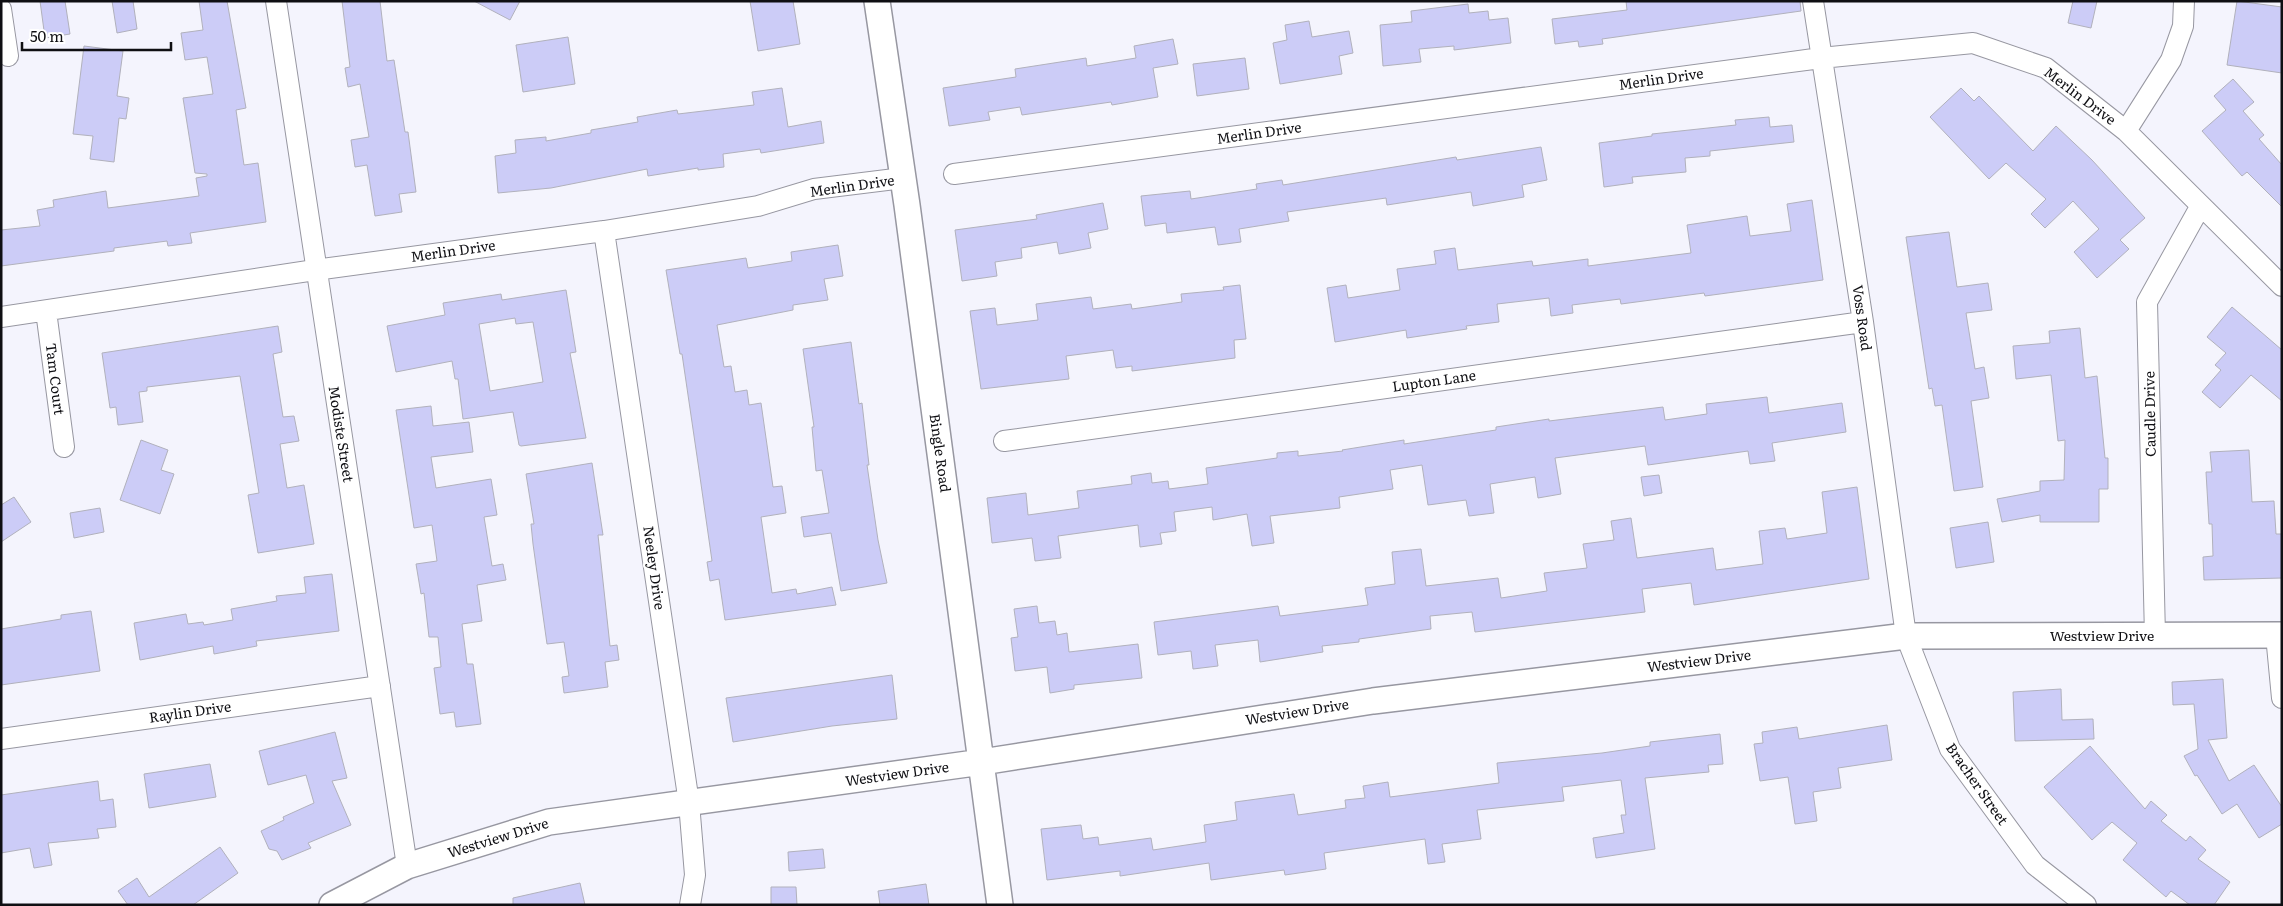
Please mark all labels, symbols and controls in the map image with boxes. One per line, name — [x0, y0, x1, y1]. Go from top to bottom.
scale bar — [22, 20, 171, 52]
text: 50 m — [30, 24, 64, 47]
street label: Merlin Drive — [1617, 62, 1705, 94]
street label: Merlin Drive — [2040, 62, 2121, 129]
street label: Merlin Drive — [1215, 116, 1303, 148]
street label: Merlin Drive — [808, 169, 896, 201]
street label: Merlin Drive — [409, 234, 497, 266]
street label: Voss Road — [1848, 284, 1878, 353]
street label: Tam Court — [42, 342, 70, 416]
street label: Lupton Lane — [1391, 364, 1477, 396]
street label: Caudle Drive — [2138, 371, 2160, 457]
street label: Modiste Street — [325, 384, 360, 484]
street label: Bingle Road — [926, 412, 956, 494]
street label: Neeley Drive — [639, 525, 671, 611]
street label: Westview Drive — [2050, 625, 2154, 645]
street label: Westview Drive — [1646, 644, 1752, 676]
street label: Westview Drive — [1244, 693, 1350, 729]
street label: Raylin Drive — [148, 695, 232, 727]
street label: Bracher Street — [1942, 738, 2014, 829]
street label: Westview Drive — [844, 756, 950, 790]
street label: Westview Drive — [445, 812, 551, 862]

